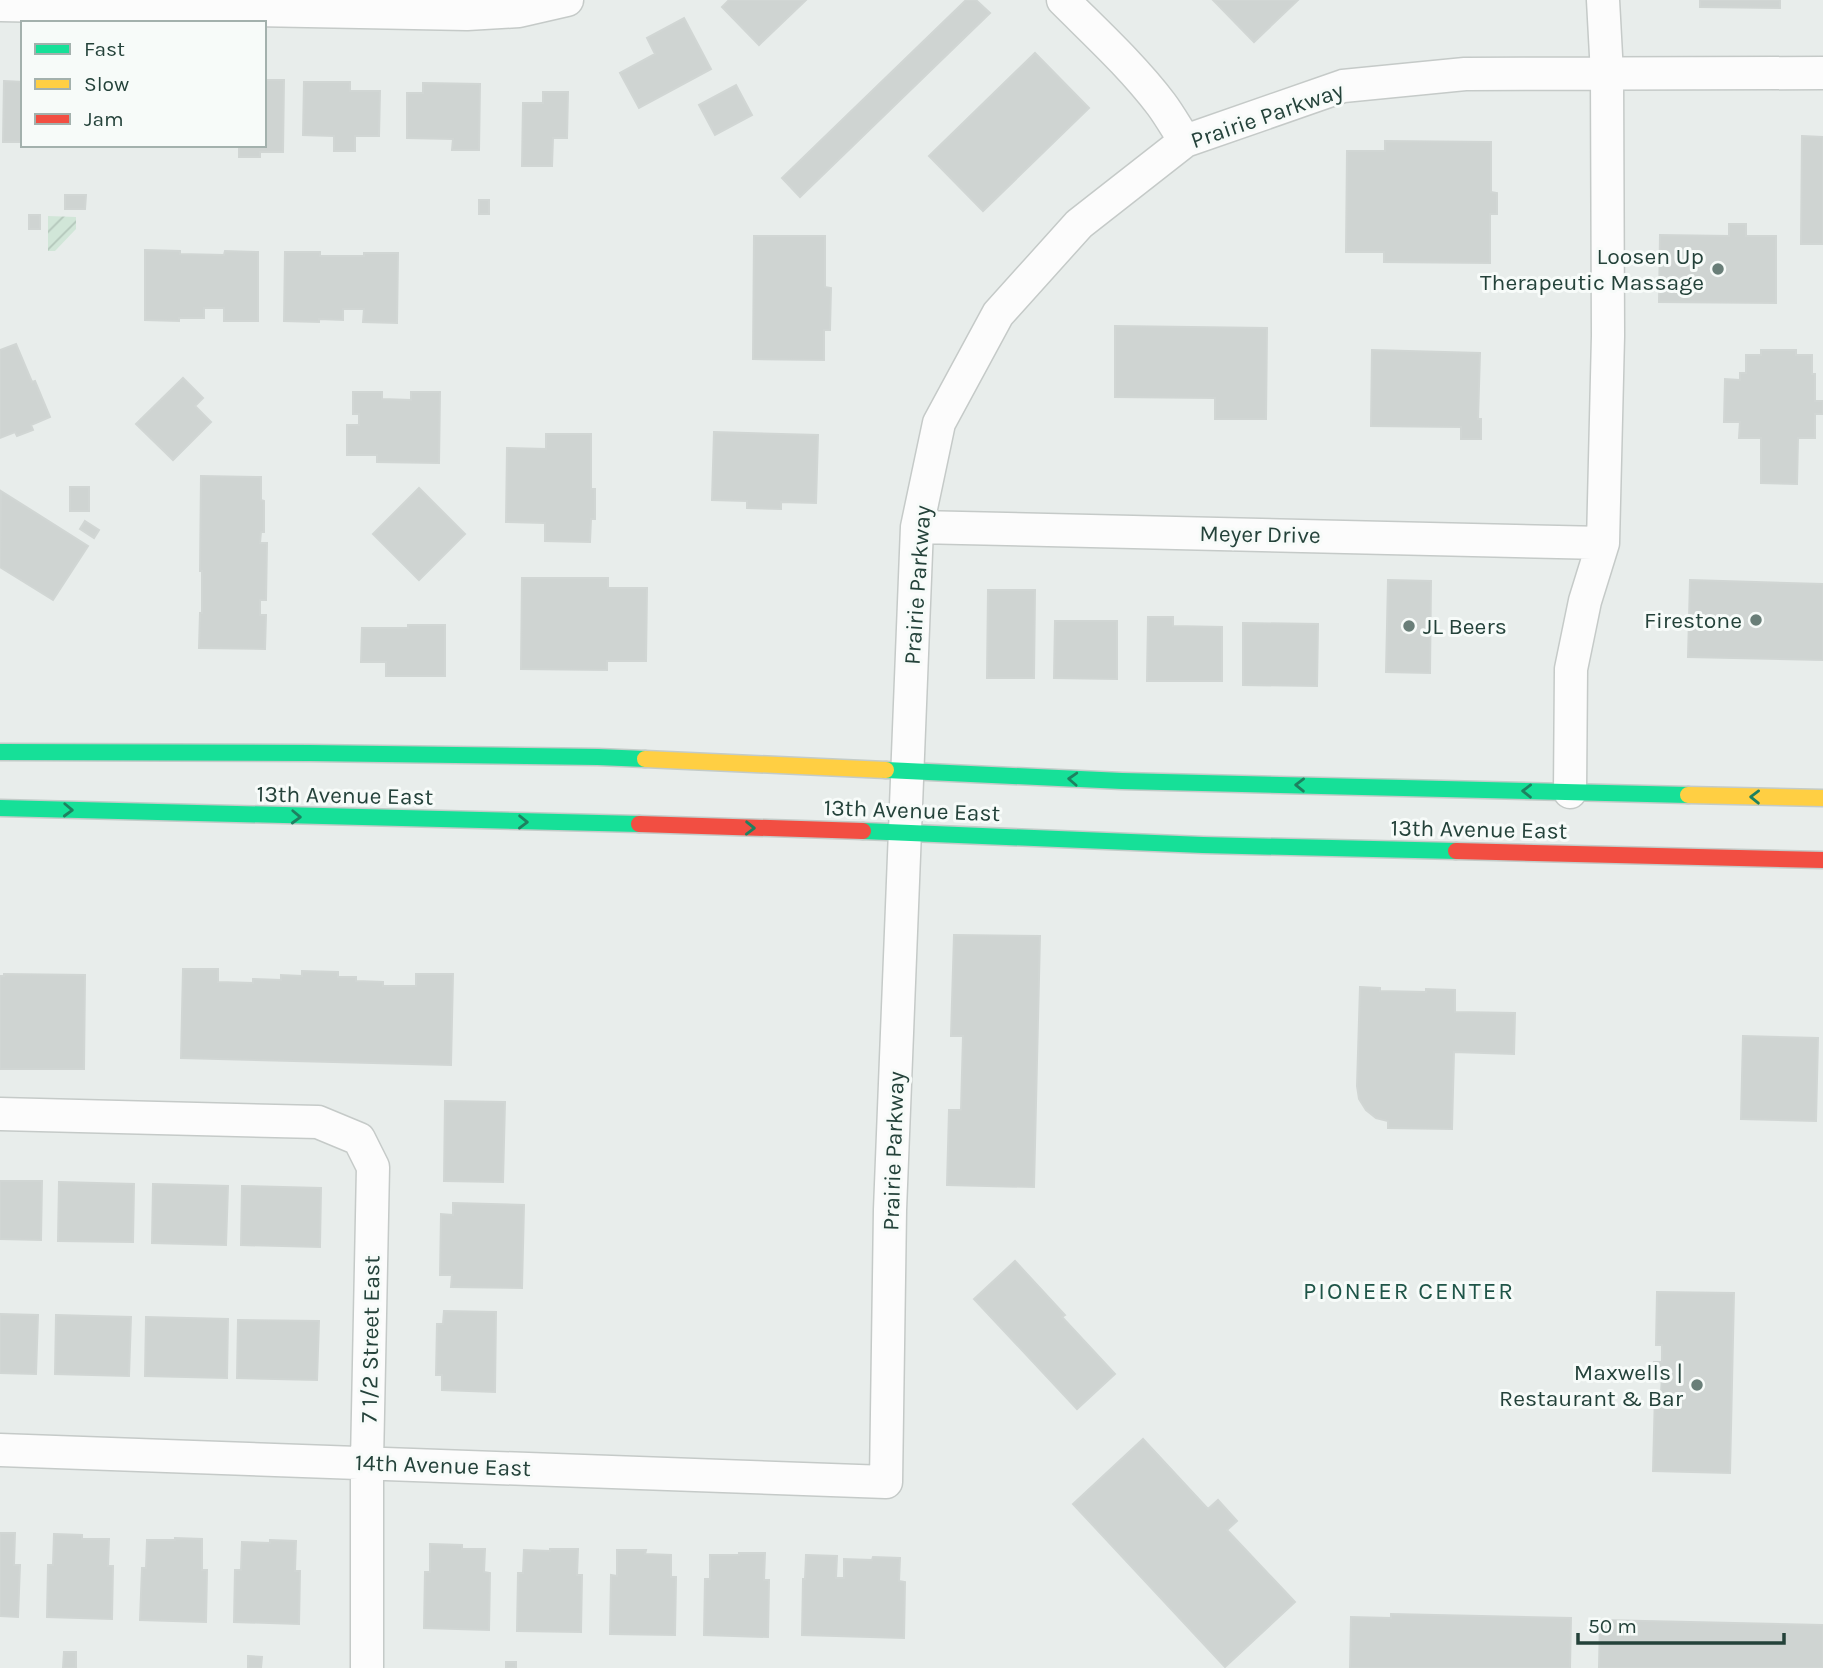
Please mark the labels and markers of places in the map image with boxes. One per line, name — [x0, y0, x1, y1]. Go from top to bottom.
place label: Loosen Up Therapeutic Massage — [1480, 243, 1704, 296]
marker: Loosen Up Therapeutic Massage — [1710, 261, 1726, 277]
place label: Firestone — [1644, 607, 1742, 634]
marker: Firestone — [1748, 612, 1764, 628]
place label: JL Beers — [1423, 613, 1507, 640]
marker: JL Beers — [1401, 618, 1417, 634]
place label: Maxwells | Restaurant & Bar — [1499, 1359, 1684, 1412]
marker: Maxwells | Restaurant & Bar — [1689, 1377, 1705, 1393]

